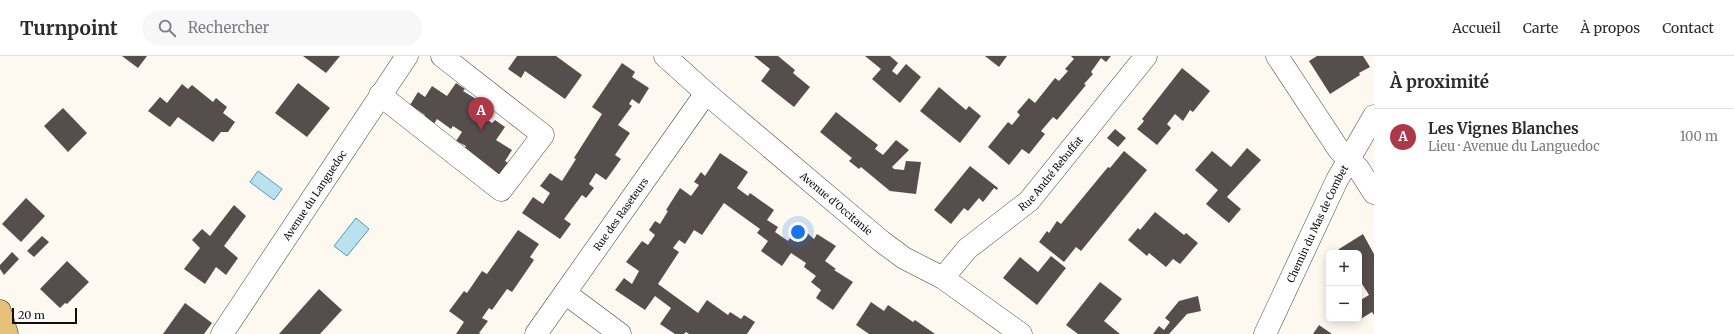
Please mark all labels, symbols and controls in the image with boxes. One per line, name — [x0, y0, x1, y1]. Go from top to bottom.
search box — [142, 10, 422, 46]
text: Turnpoint — [20, 16, 118, 40]
icon: search — [156, 17, 178, 39]
text: Rechercher — [188, 18, 269, 37]
text: Accueil — [1452, 19, 1501, 37]
text: Carte — [1523, 19, 1558, 37]
text: À propos — [1580, 19, 1640, 37]
text: Contact — [1662, 19, 1714, 37]
text: À proximité — [1390, 71, 1489, 93]
pin: A — [468, 97, 494, 130]
text: Les Vignes Blanches — [1428, 119, 1579, 138]
text: A — [1398, 128, 1408, 145]
text: 100 m — [1680, 128, 1718, 145]
street label: Rue André Rebuffat — [1016, 134, 1086, 214]
text: Lieu · Avenue du Languedoc — [1428, 138, 1600, 155]
street label: Avenue du Languedoc — [280, 148, 350, 244]
street label: Chemin du Mas de Combet — [1284, 163, 1351, 285]
street label: Avenue d'Occitanie — [796, 169, 875, 238]
street label: Rue des Raseteurs — [591, 175, 651, 253]
your location — [788, 222, 808, 242]
map controls — [1326, 250, 1362, 322]
button: + — [1326, 250, 1362, 286]
button: − — [1326, 286, 1362, 322]
scale bar — [12, 306, 77, 325]
text: 20 m — [18, 308, 45, 322]

